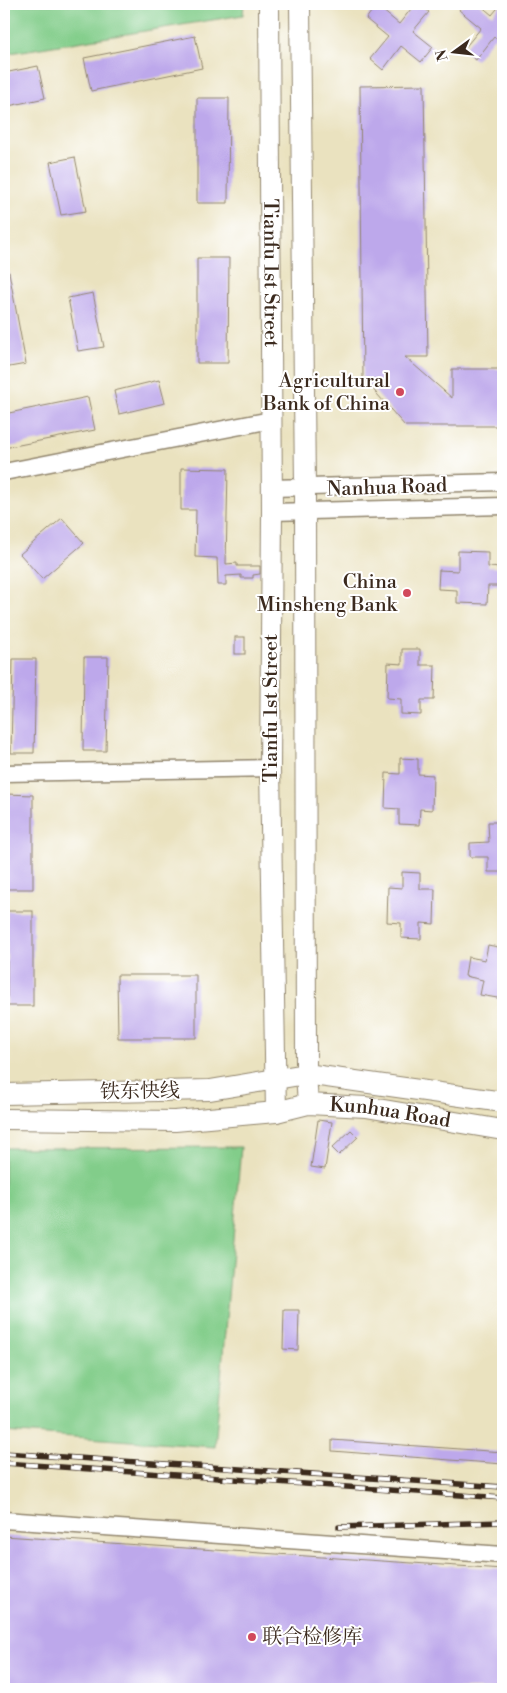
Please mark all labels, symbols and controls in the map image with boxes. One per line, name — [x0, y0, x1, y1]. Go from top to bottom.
north arrow — [430, 28, 480, 78]
text: N — [432, 47, 453, 63]
street label: Tianfu 1st Street — [258, 199, 284, 347]
place label: Agricultural Bank of China — [262, 369, 391, 417]
marker: Agricultural Bank of China — [394, 386, 406, 398]
street label: Nanhua Road — [326, 473, 448, 503]
place label: China Minsheng Bank — [257, 570, 399, 618]
marker: China Minsheng Bank — [401, 587, 413, 599]
street label: Tianfu 1st Street — [259, 634, 284, 782]
street label: 铁东快线 — [100, 1079, 180, 1105]
street label: Kunhua Road — [329, 1093, 453, 1134]
place label: 联合检修库 — [262, 1625, 362, 1650]
marker: 联合检修库 — [246, 1631, 258, 1643]

